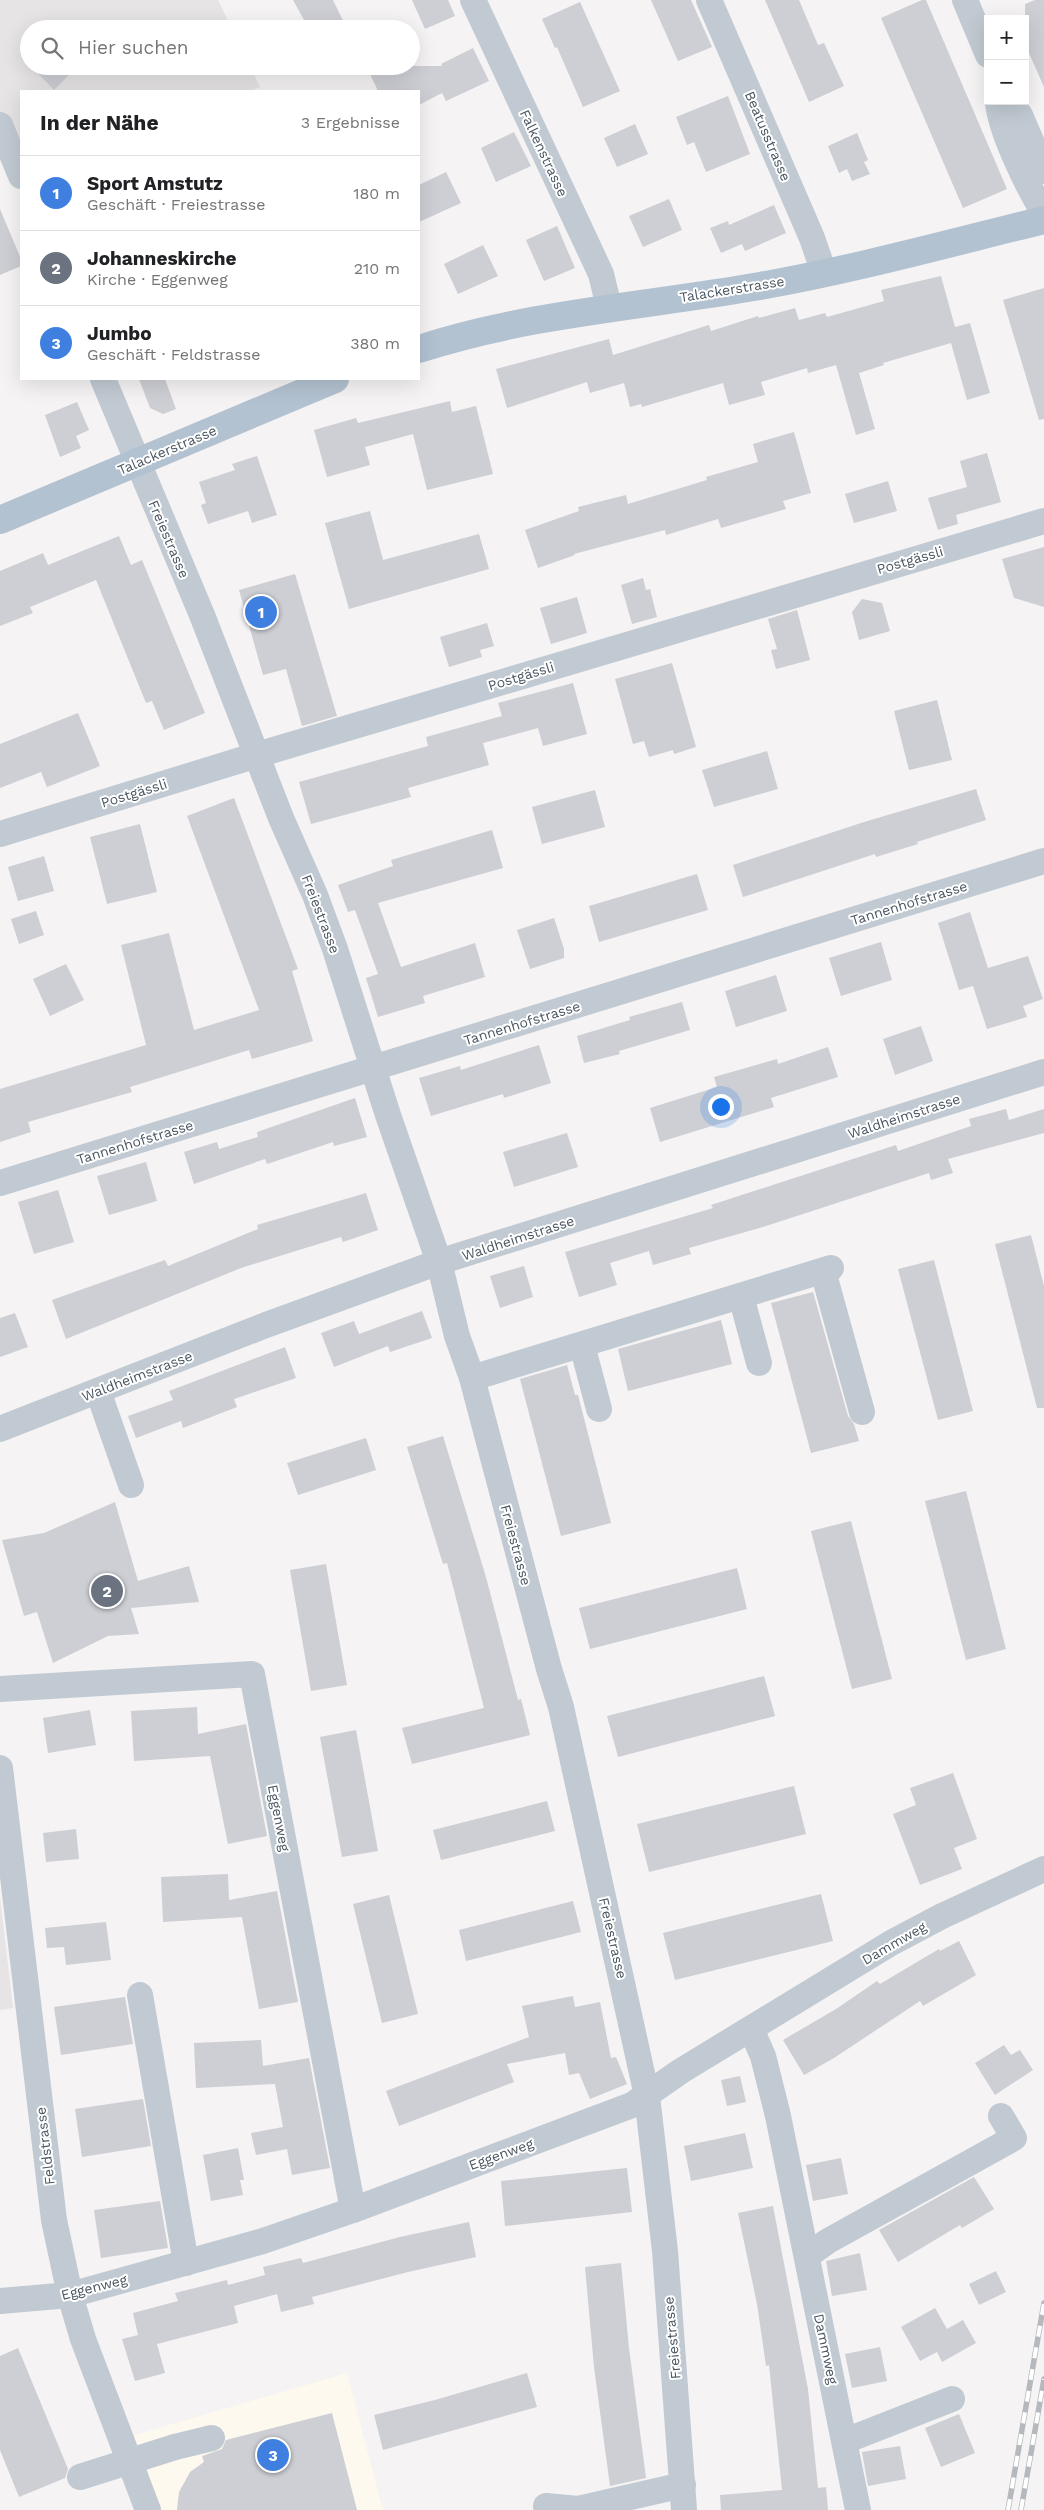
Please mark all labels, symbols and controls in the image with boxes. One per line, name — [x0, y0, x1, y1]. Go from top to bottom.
map controls — [984, 15, 1029, 105]
button: + — [984, 15, 1029, 60]
search box — [20, 20, 420, 75]
icon: search — [38, 34, 66, 62]
text: Hier suchen — [78, 36, 189, 59]
button: − — [984, 60, 1029, 105]
street label: Beatusstrasse — [742, 89, 794, 183]
street label: Falkenstrasse — [517, 107, 571, 199]
text: In der Nähe — [40, 110, 159, 135]
text: 3 Ergebnisse — [301, 113, 400, 132]
text: Sport Amstutz — [87, 172, 223, 195]
text: 1 — [53, 184, 59, 203]
text: 180 m — [353, 184, 400, 203]
text: Geschäft · Freiestrasse — [87, 195, 266, 214]
text: Johanneskirche — [87, 247, 236, 270]
text: 2 — [51, 259, 61, 278]
text: 210 m — [354, 259, 400, 278]
text: Kirche · Eggenweg — [87, 270, 228, 289]
street label: Talackerstrasse — [679, 273, 785, 305]
text: Jumbo — [87, 322, 152, 345]
text: 3 — [51, 334, 61, 353]
text: 380 m — [350, 334, 400, 353]
text: Geschäft · Feldstrasse — [87, 345, 260, 364]
street label: Talackerstrasse — [115, 422, 219, 478]
street label: Freiestrasse — [145, 498, 193, 580]
street label: Postgässli — [875, 543, 945, 577]
pin: 1 — [245, 593, 277, 631]
street label: Postgässli — [486, 658, 556, 694]
street label: Postgässli — [99, 775, 169, 811]
street label: Freiestrasse — [299, 872, 343, 956]
street label: Tannenhofstrasse — [849, 878, 969, 928]
street label: Tannenhofstrasse — [462, 998, 582, 1048]
street label: Waldheimstrasse — [846, 1090, 962, 1142]
your location — [708, 1094, 734, 1120]
street label: Tannenhofstrasse — [75, 1117, 195, 1167]
street label: Waldheimstrasse — [460, 1212, 576, 1264]
street label: Waldheimstrasse — [79, 1348, 195, 1404]
street label: Freiestrasse — [498, 1503, 534, 1587]
pin: 2 — [91, 1572, 123, 1610]
street label: Eggenweg — [265, 1783, 293, 1853]
street label: Freiestrasse — [596, 1896, 630, 1980]
street label: Dammweg — [859, 1918, 929, 1968]
street label: Feldstrasse — [32, 2106, 58, 2186]
street label: Eggenweg — [467, 2135, 536, 2173]
street label: Eggenweg — [59, 2271, 129, 2303]
street label: Freiestrasse — [660, 2296, 684, 2380]
street label: Dammweg — [811, 2312, 841, 2386]
pin: 3 — [257, 2436, 289, 2474]

